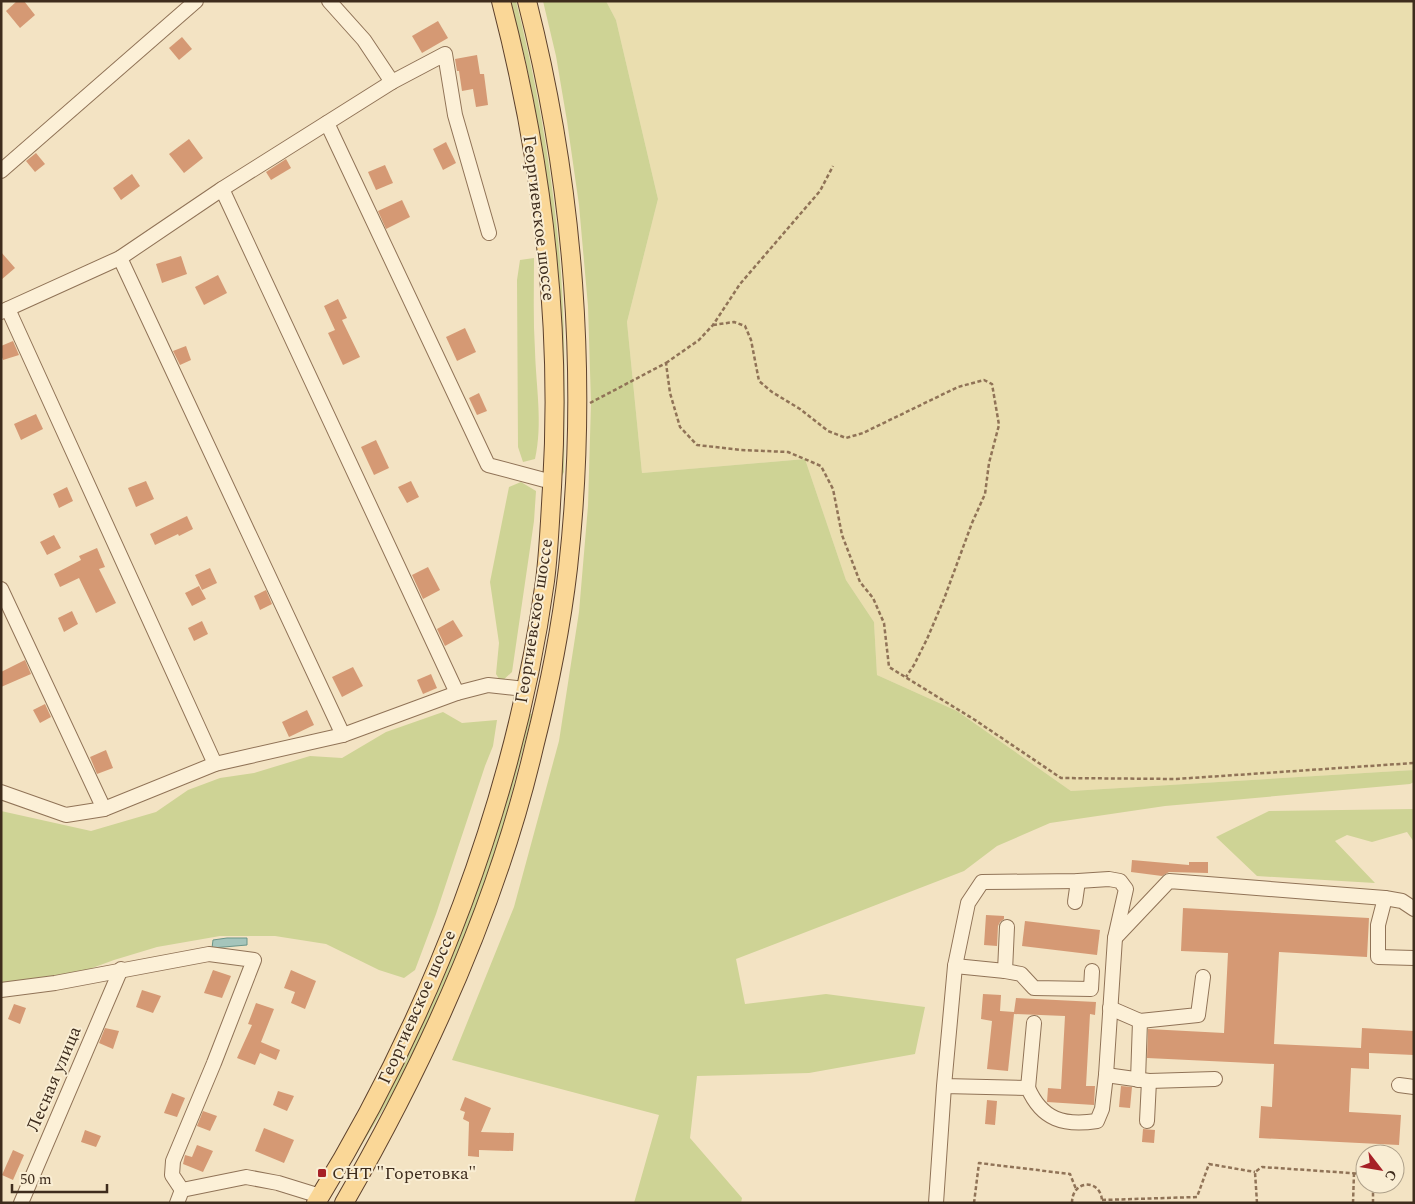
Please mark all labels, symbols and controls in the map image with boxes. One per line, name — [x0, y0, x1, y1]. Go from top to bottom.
street label: Георгиевское шоссе — [515, 134, 563, 302]
street label: Георгиевское шоссе — [508, 537, 560, 705]
street label: Георгиевское шоссе — [371, 925, 463, 1089]
street label: Лесная улица — [20, 1022, 88, 1136]
north arrow — [1355, 1144, 1405, 1194]
place label: СНТ "Горетовка" — [332, 1160, 476, 1187]
scale bar — [12, 1162, 108, 1194]
text: С — [1379, 1166, 1402, 1185]
marker: СНТ "Горетовка" — [316, 1167, 328, 1179]
text: 50 m — [20, 1168, 52, 1191]

